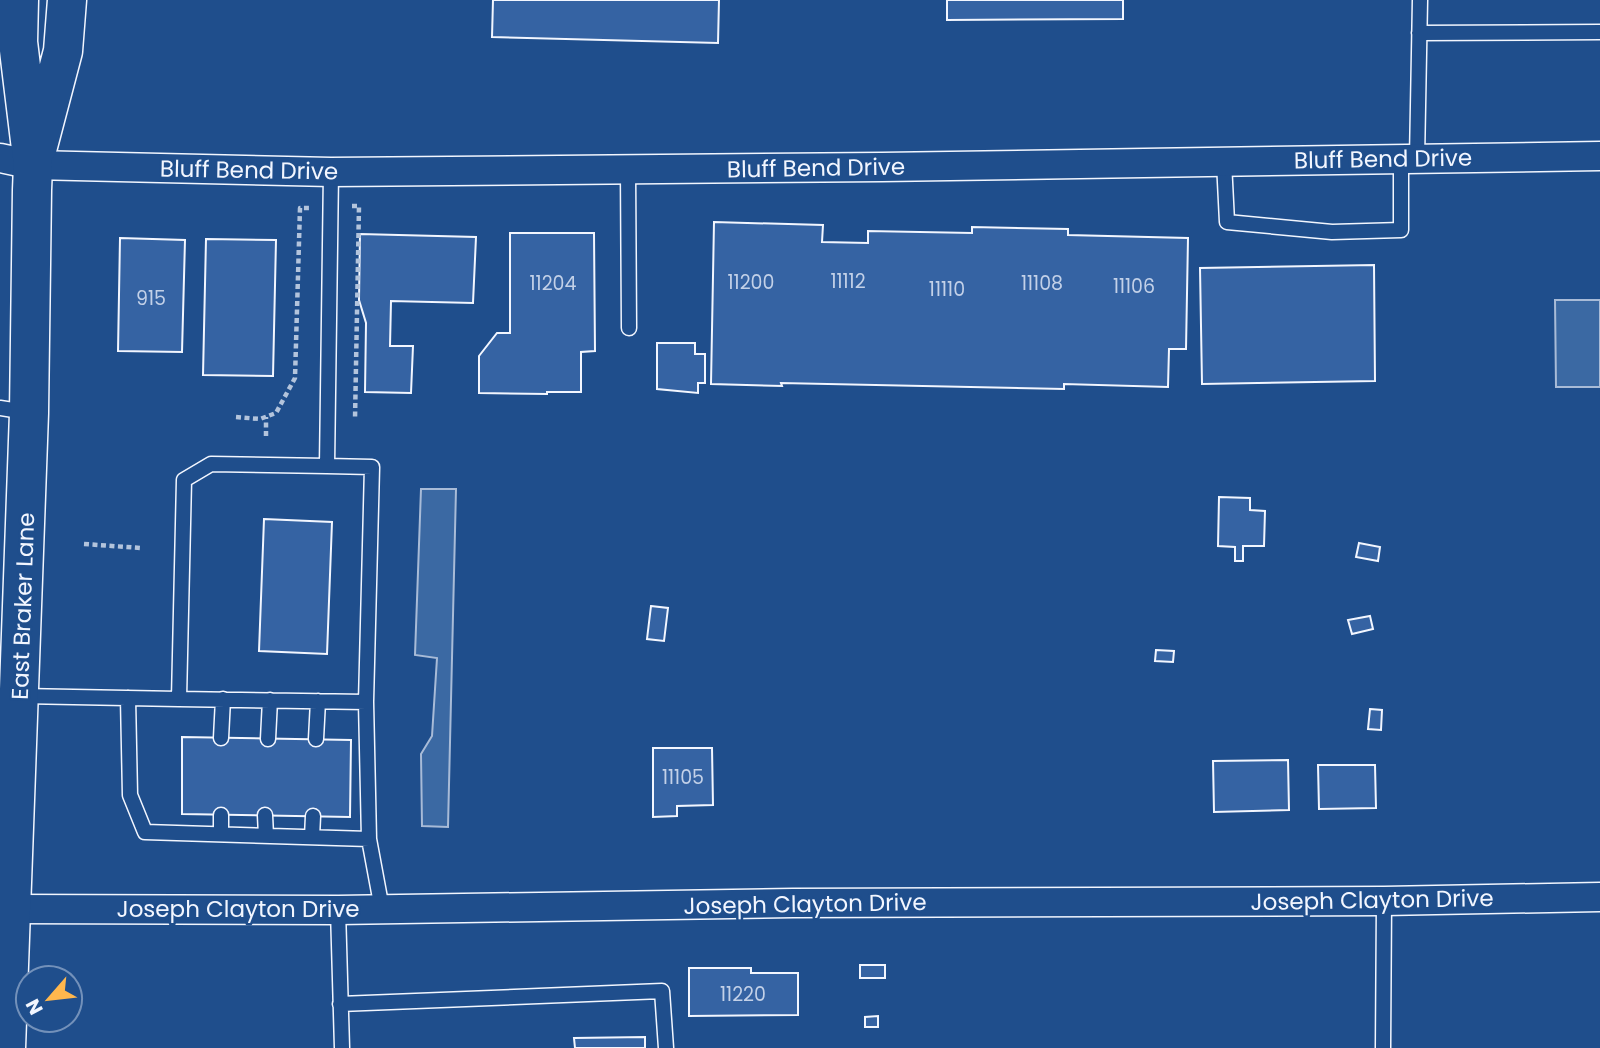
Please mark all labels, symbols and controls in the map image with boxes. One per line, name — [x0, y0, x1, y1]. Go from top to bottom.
street label: Bluff Bend Drive — [1294, 141, 1472, 177]
street label: Bluff Bend Drive — [727, 150, 905, 186]
street label: Bluff Bend Drive — [160, 152, 338, 188]
house number: 11112 — [830, 268, 866, 295]
house number: 11200 — [728, 269, 774, 296]
house number: 11204 — [530, 270, 577, 297]
house number: 11108 — [1021, 270, 1063, 297]
house number: 11106 — [1113, 273, 1155, 300]
house number: 11110 — [929, 276, 965, 303]
house number: 915 — [136, 285, 166, 312]
street label: East Braker Lane — [4, 512, 42, 700]
house number: 11105 — [662, 764, 704, 791]
street label: Joseph Clayton Drive — [1250, 882, 1494, 918]
street label: Joseph Clayton Drive — [683, 886, 927, 922]
street label: Joseph Clayton Drive — [116, 893, 360, 925]
north arrow — [14, 964, 84, 1034]
house number: 11220 — [720, 981, 766, 1008]
text: N — [19, 994, 50, 1019]

